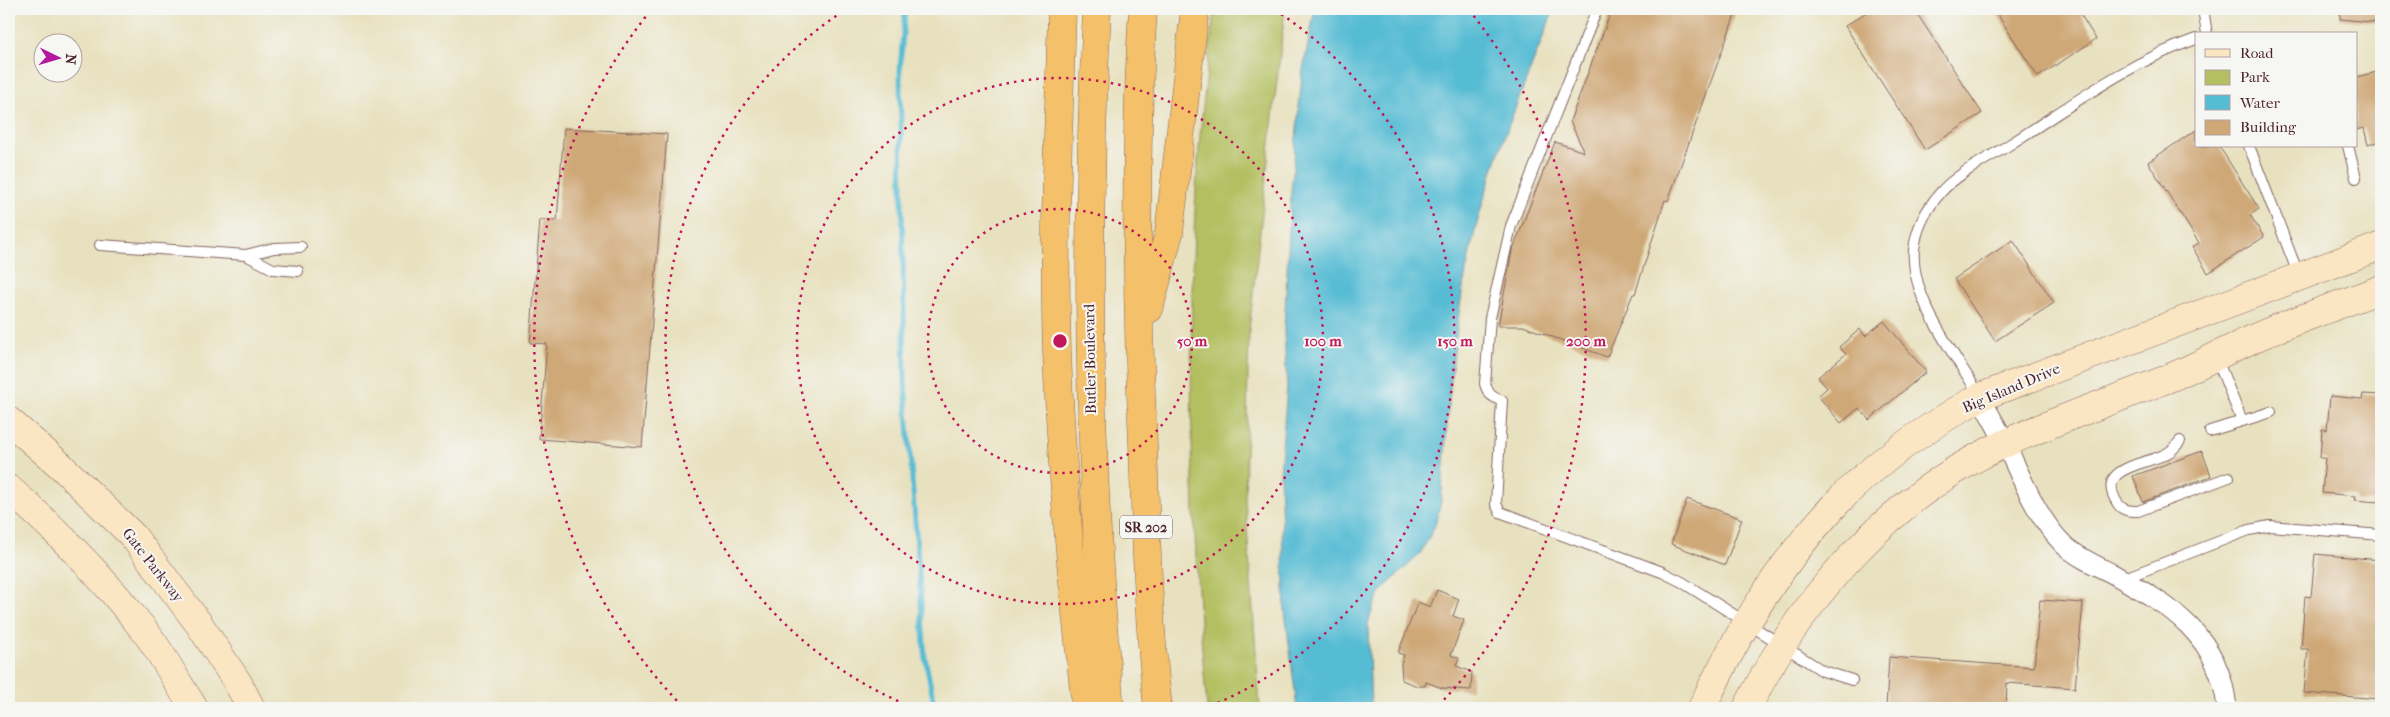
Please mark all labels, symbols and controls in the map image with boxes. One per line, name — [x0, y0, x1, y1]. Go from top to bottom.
north arrow — [32, 32, 82, 82]
legend — [2195, 32, 2358, 148]
text: Road — [2240, 44, 2274, 62]
text: N — [61, 53, 79, 65]
text: Park — [2240, 68, 2270, 86]
text: Water — [2239, 94, 2280, 112]
text: Building — [2240, 118, 2297, 136]
street label: Butler Boulevard — [1080, 303, 1100, 414]
centre of rings — [1051, 332, 1069, 350]
text: 50 m — [1177, 332, 1208, 350]
text: 100 m — [1304, 332, 1342, 350]
text: 150 m — [1437, 332, 1473, 350]
text: 200 m — [1566, 332, 1606, 350]
street label: Big Island Drive — [1959, 359, 2063, 417]
road number: SR 202 — [1120, 516, 1172, 538]
street label: Gate Parkway — [118, 524, 188, 606]

